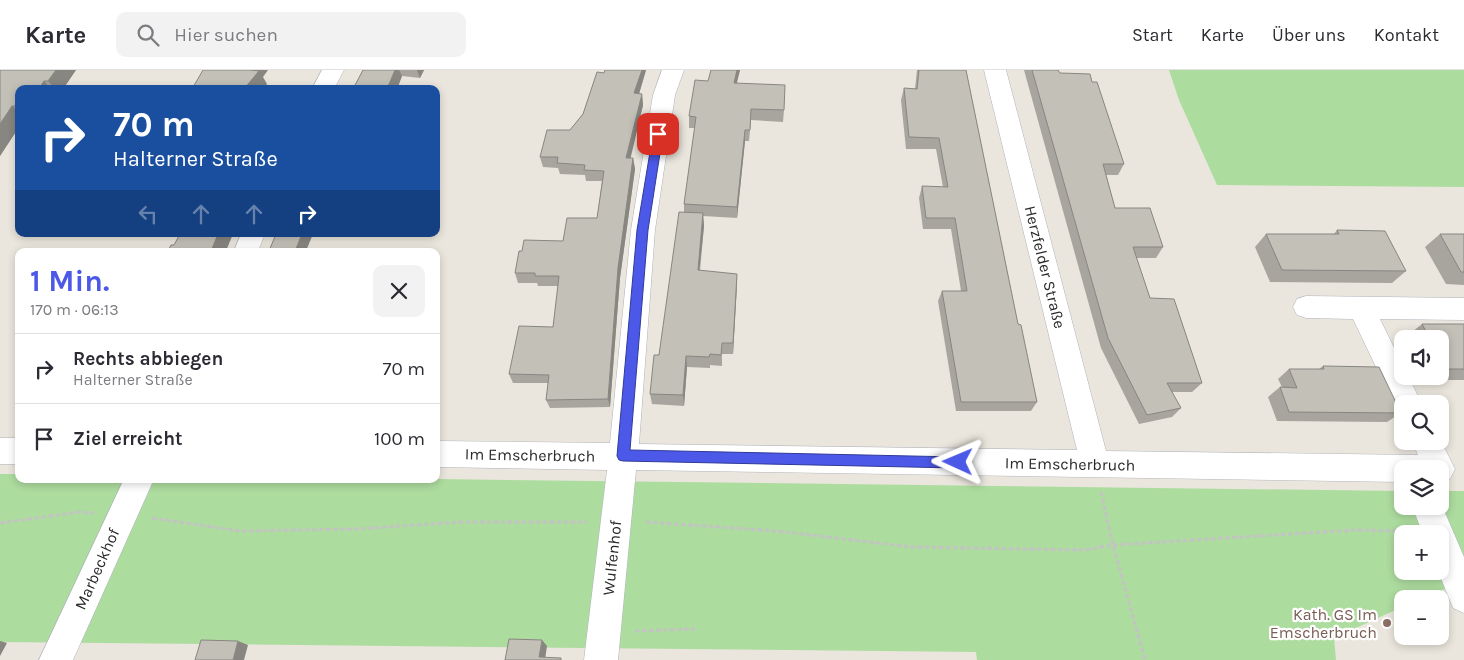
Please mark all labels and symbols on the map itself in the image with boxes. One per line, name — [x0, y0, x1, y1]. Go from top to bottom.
pin — [637, 113, 679, 155]
street label: Herzfelder Straße — [1021, 204, 1069, 330]
position arrow — [931, 435, 983, 487]
street label: Im Emscherbruch — [465, 444, 595, 466]
street label: Im Emscherbruch — [1005, 453, 1135, 475]
street label: Wulfenhof — [599, 519, 625, 596]
street label: Marbeckhof — [71, 525, 124, 613]
place label: Kath. GS Im Emscherbruch — [1270, 605, 1377, 642]
marker: Kath. GS Im Emscherbruch — [1381, 617, 1393, 629]

